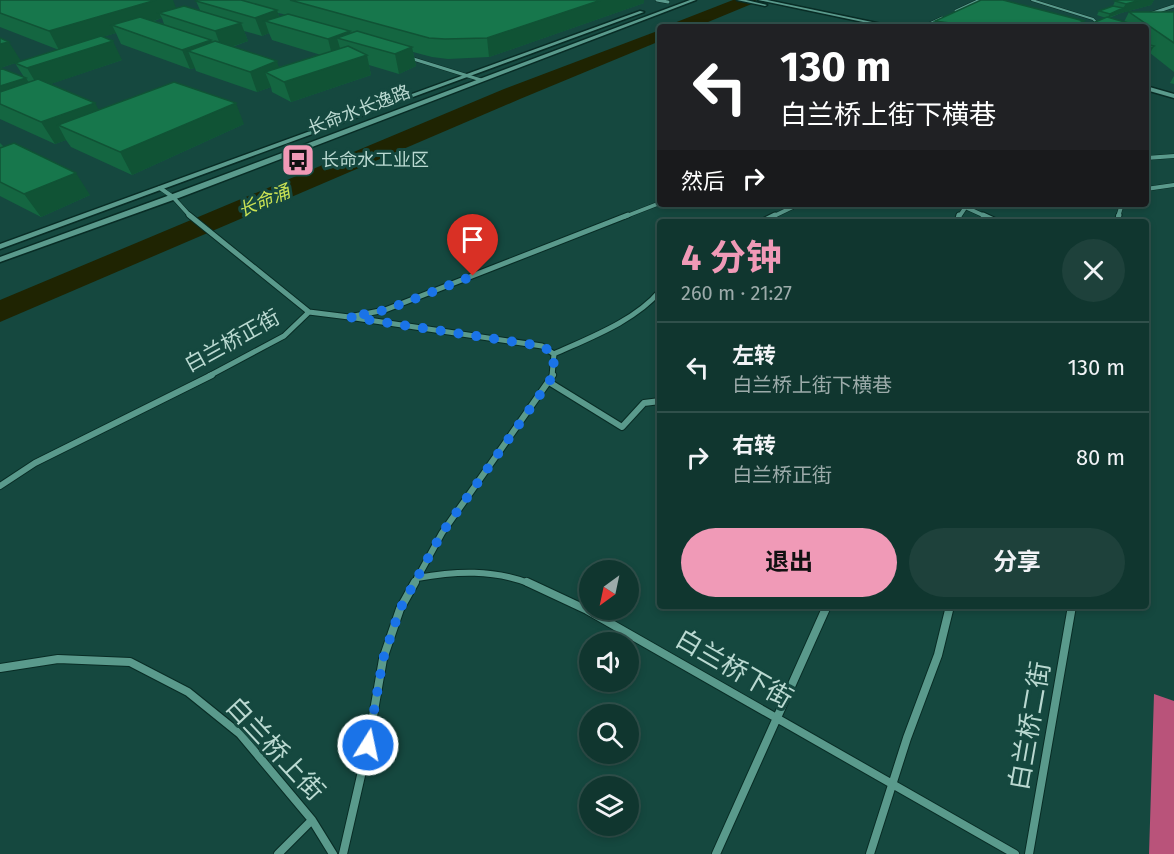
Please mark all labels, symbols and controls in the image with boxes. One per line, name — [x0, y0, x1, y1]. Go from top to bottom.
text: 130 m — [780, 42, 891, 92]
icon: left — [681, 48, 759, 126]
street label: 长命水长逸路 — [305, 80, 413, 140]
text: 白兰桥上街下横巷 — [780, 99, 996, 131]
bus stop icon: 长命水工业区 — [280, 142, 316, 178]
place label: 长命水工业区 — [321, 149, 429, 171]
icon: right — [737, 162, 770, 195]
text: 然后 — [681, 168, 725, 195]
water label: 长命涌 — [235, 180, 295, 222]
pin — [447, 214, 498, 276]
icon: arrive — [456, 223, 489, 256]
text: 4 分钟 — [681, 236, 782, 280]
button: close — [1062, 239, 1125, 302]
text: 260 m · 21:27 — [681, 281, 792, 305]
street label: 白兰桥正街 — [180, 304, 284, 378]
text: 左转 — [732, 342, 776, 369]
icon: left — [681, 351, 714, 384]
text: 130 m — [1068, 354, 1125, 381]
text: 白兰桥上街下横巷 — [732, 373, 892, 397]
text: 右转 — [732, 432, 776, 459]
icon: right — [681, 441, 714, 474]
text: 80 m — [1076, 444, 1125, 471]
text: 白兰桥正街 — [732, 463, 832, 487]
button: 退出 — [681, 528, 897, 597]
button: 分享 — [909, 528, 1125, 597]
north arrow — [579, 560, 639, 620]
map controls — [579, 560, 639, 836]
street label: 白兰桥下街 — [670, 623, 798, 715]
button: sound — [579, 632, 639, 692]
street label: 白兰桥二街 — [1003, 659, 1057, 793]
street label: 白兰桥上街 — [219, 691, 331, 807]
button: search — [579, 704, 639, 764]
position arrow — [336, 713, 400, 777]
button: layers — [579, 776, 639, 836]

